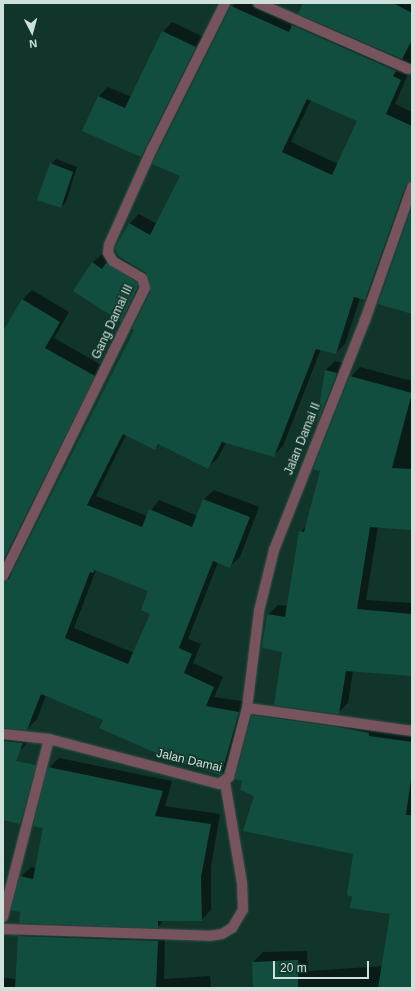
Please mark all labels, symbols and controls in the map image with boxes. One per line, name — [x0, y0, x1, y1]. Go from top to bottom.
north arrow — [12, 12, 52, 52]
text: N — [29, 38, 38, 50]
street label: Gang Damai III — [89, 282, 137, 362]
street label: Jalan Damai II — [282, 401, 324, 477]
street label: Jalan Damai — [155, 746, 223, 776]
scale bar — [275, 953, 371, 979]
text: 20 m — [280, 961, 307, 975]

